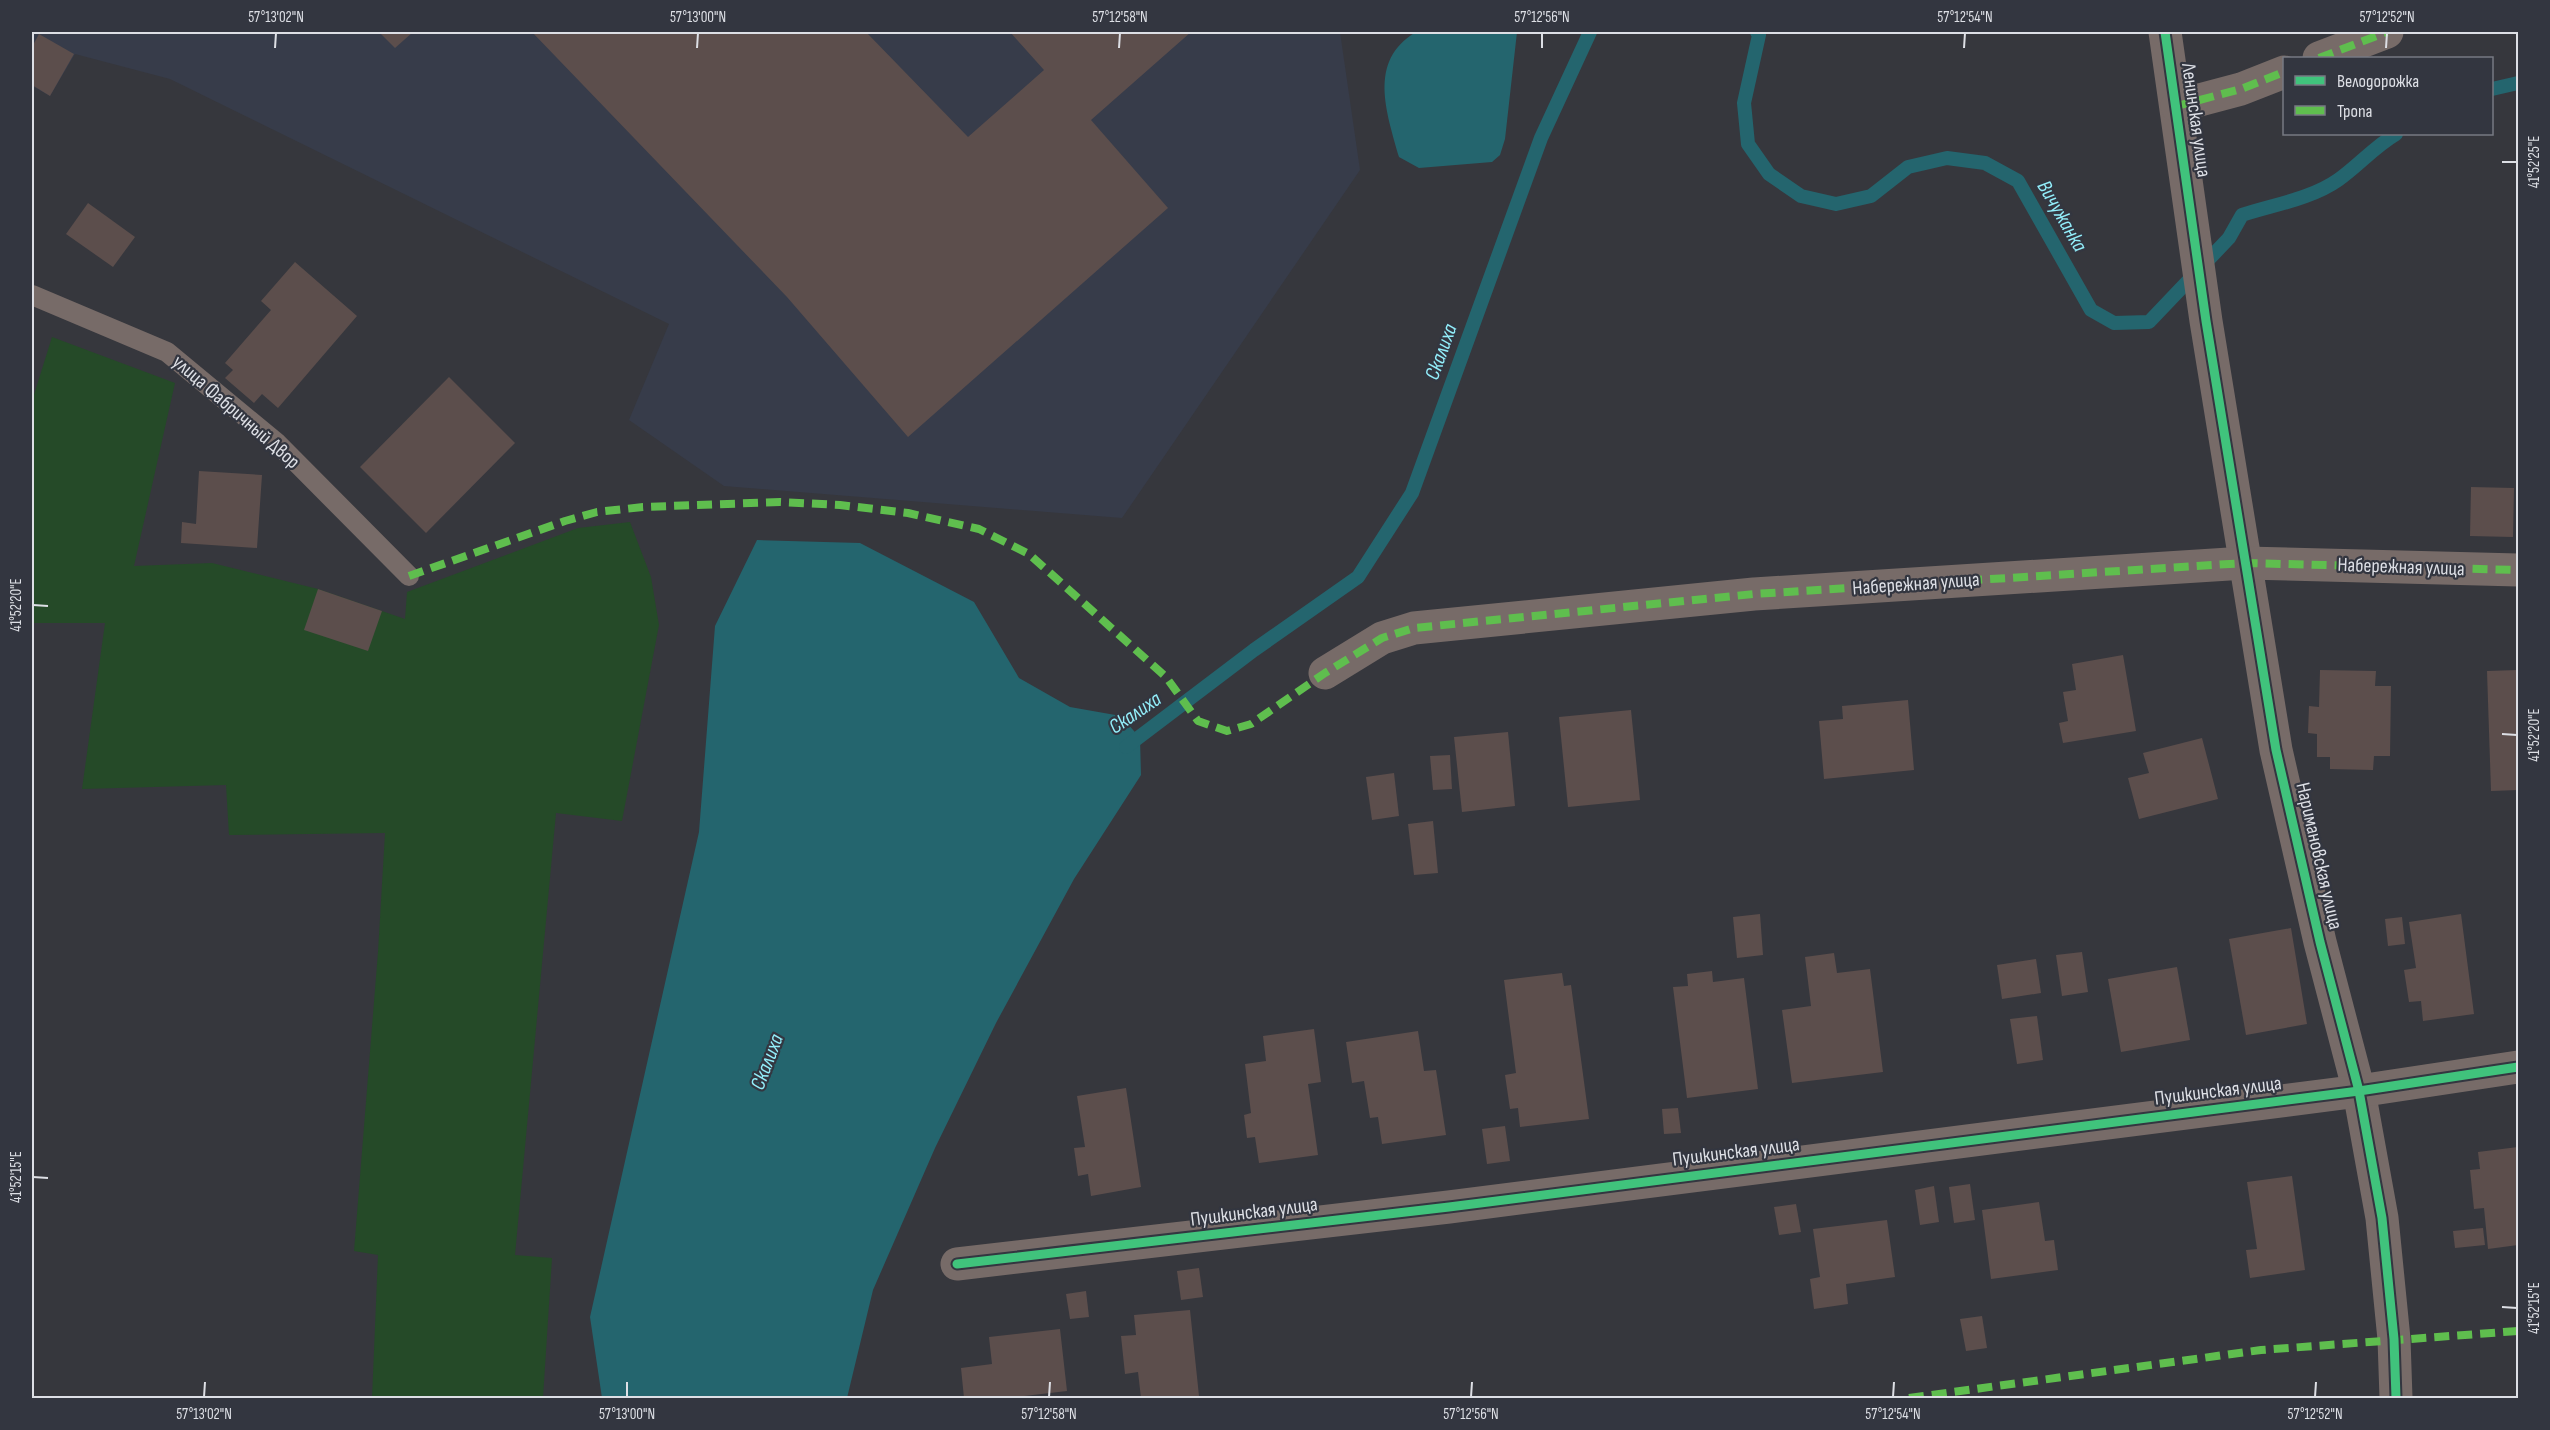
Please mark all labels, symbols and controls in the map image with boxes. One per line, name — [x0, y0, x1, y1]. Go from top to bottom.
text: 57°13'02"N — [248, 8, 304, 27]
text: 57°13'00"N — [670, 8, 726, 27]
text: 57°12'58"N — [1092, 8, 1148, 27]
text: 57°12'56"N — [1514, 8, 1570, 27]
text: 57°12'54"N — [1937, 8, 1993, 27]
text: 57°12'52"N — [2359, 8, 2415, 27]
legend — [2283, 57, 2493, 135]
street label: Ленинская улица — [2176, 60, 2216, 179]
text: Велодорожка — [2337, 71, 2419, 92]
text: Тропа — [2337, 101, 2373, 122]
text: 41°52'25"E — [2525, 136, 2544, 188]
water label: Вичужанка — [2032, 176, 2093, 257]
water label: Скалиха — [1419, 320, 1463, 383]
street label: улица Фабричный Двор — [167, 350, 305, 474]
street label: Набережная улица — [2337, 553, 2465, 581]
street label: Набережная улица — [1852, 568, 1980, 600]
text: 41°52'20"E — [7, 578, 26, 632]
water label: Скалиха — [1104, 686, 1166, 739]
text: 41°52'20"E — [2525, 708, 2544, 762]
street label: Наримановская улица — [2290, 780, 2348, 932]
water label: Скалиха — [745, 1030, 789, 1093]
street label: Пушкинская улица — [2153, 1071, 2283, 1111]
street label: Пушкинская улица — [1671, 1132, 1801, 1172]
text: 41°52'15"E — [7, 1151, 26, 1203]
street label: Пушкинская улица — [1189, 1192, 1319, 1232]
text: 41°52'15"E — [2525, 1282, 2544, 1334]
text: 57°13'02"N — [176, 1405, 232, 1424]
text: 57°13'00"N — [599, 1405, 655, 1424]
text: 57°12'58"N — [1021, 1405, 1077, 1424]
text: 57°12'56"N — [1443, 1405, 1499, 1424]
text: 57°12'54"N — [1865, 1405, 1921, 1424]
text: 57°12'52"N — [2287, 1405, 2343, 1424]

